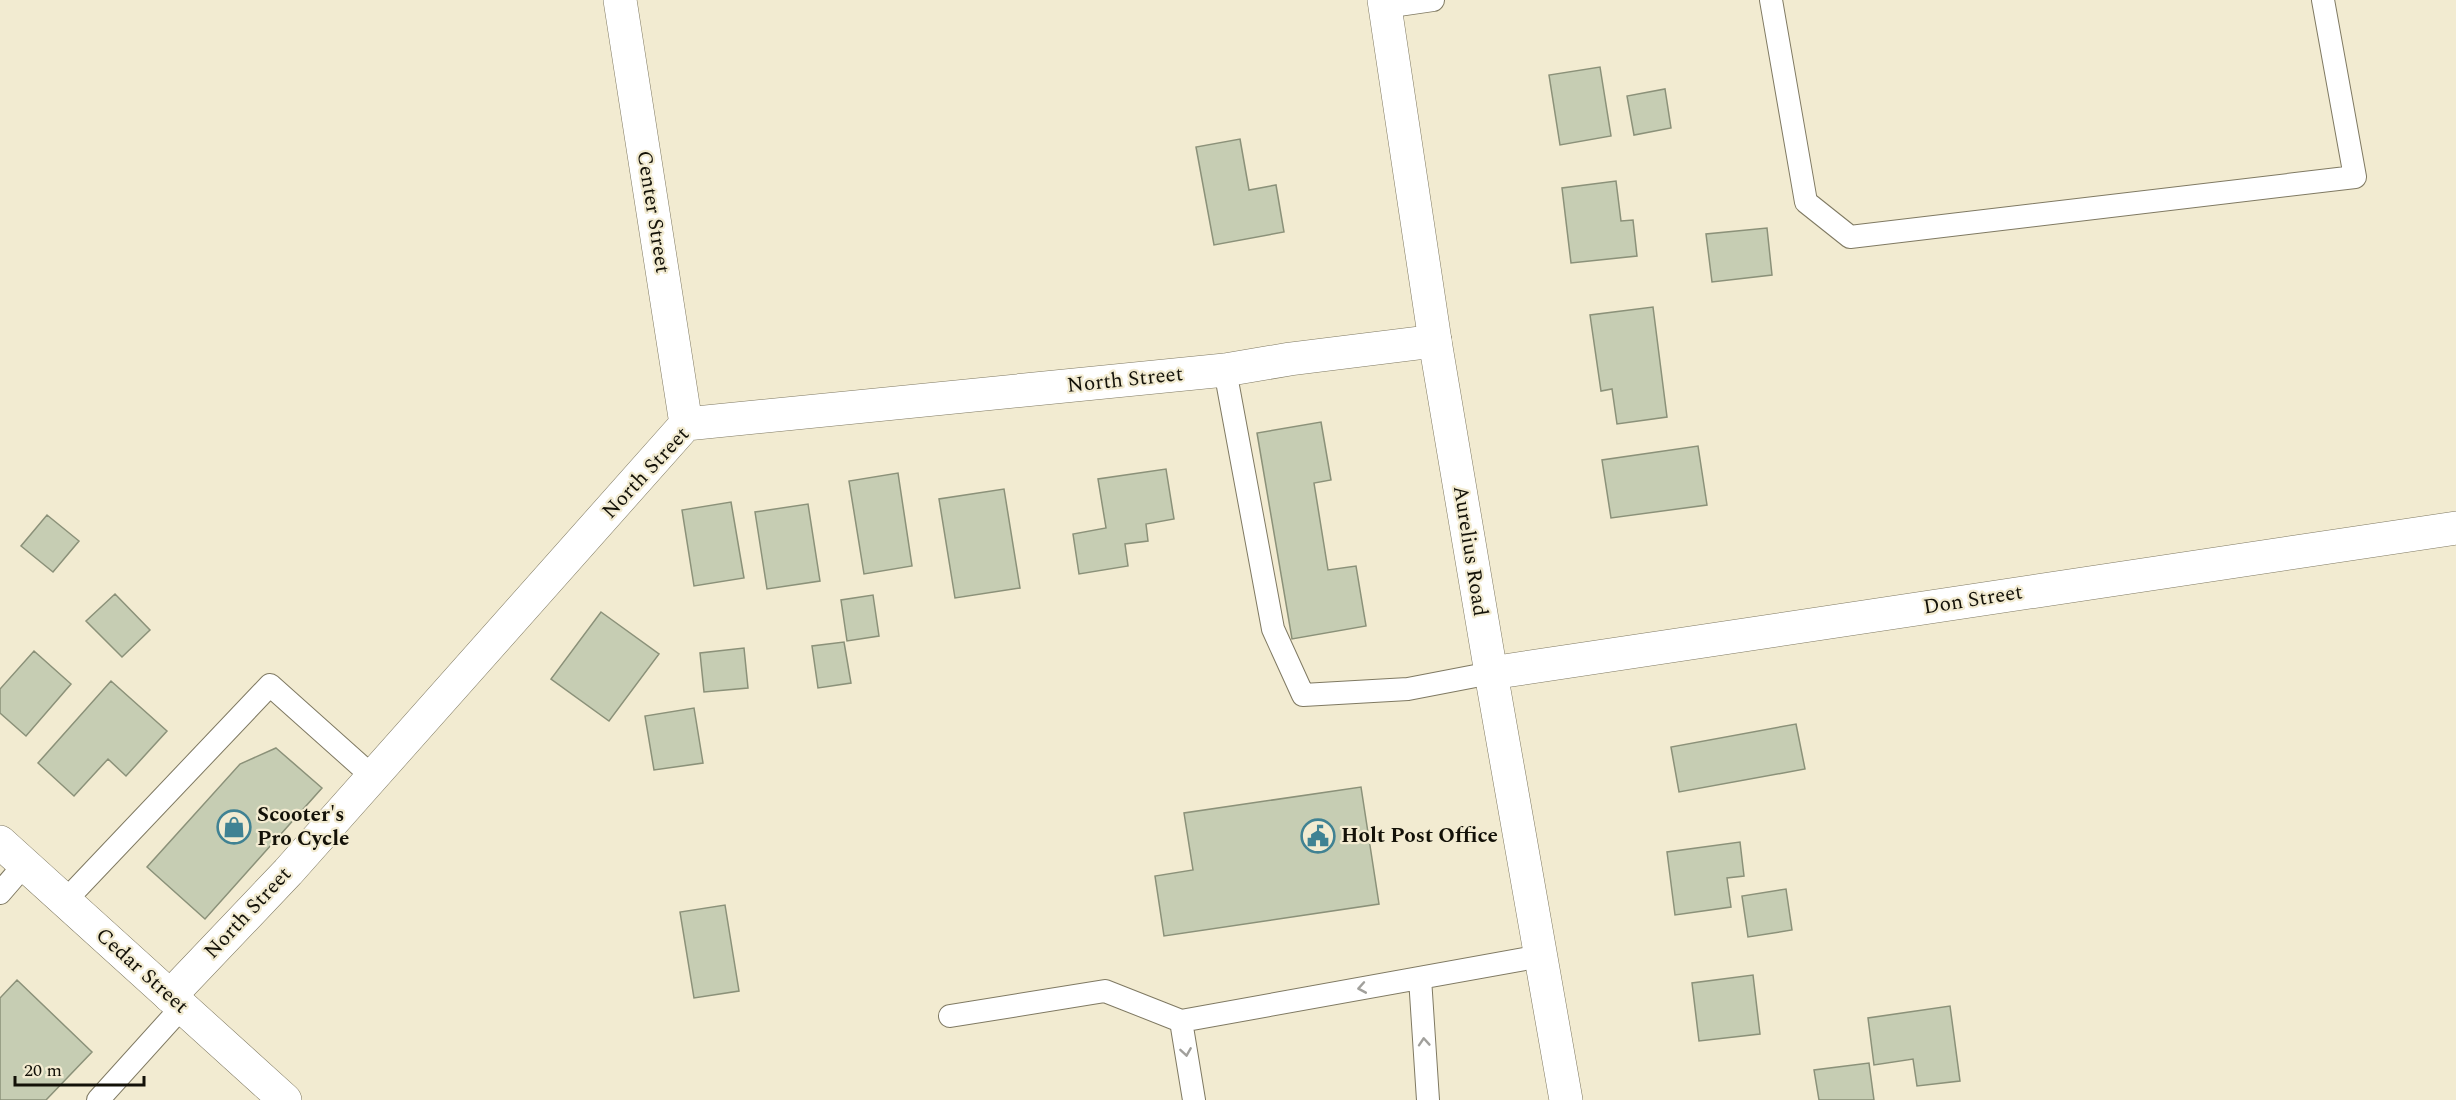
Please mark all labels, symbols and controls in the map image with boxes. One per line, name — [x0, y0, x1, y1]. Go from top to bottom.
street label: Center Street — [628, 148, 678, 276]
street label: North Street — [1065, 358, 1185, 402]
street label: North Street — [595, 419, 697, 527]
street label: Aurelius Road — [1444, 483, 1496, 619]
street label: Don Street — [1921, 576, 2025, 624]
place label: Scooter's Pro Cycle — [257, 799, 349, 855]
shop icon: Scooter's Pro Cycle — [216, 809, 252, 845]
public building icon: Holt Post Office — [1300, 818, 1336, 854]
place label: Holt Post Office — [1341, 820, 1498, 852]
street label: North Street — [197, 859, 299, 967]
street label: Cedar Street — [88, 920, 196, 1022]
one-way arrow — [1358, 981, 1368, 994]
one-way arrow — [1418, 1037, 1431, 1046]
one-way arrow — [1179, 1046, 1192, 1056]
scale bar — [15, 1049, 144, 1087]
text: 20 m — [24, 1057, 62, 1084]

